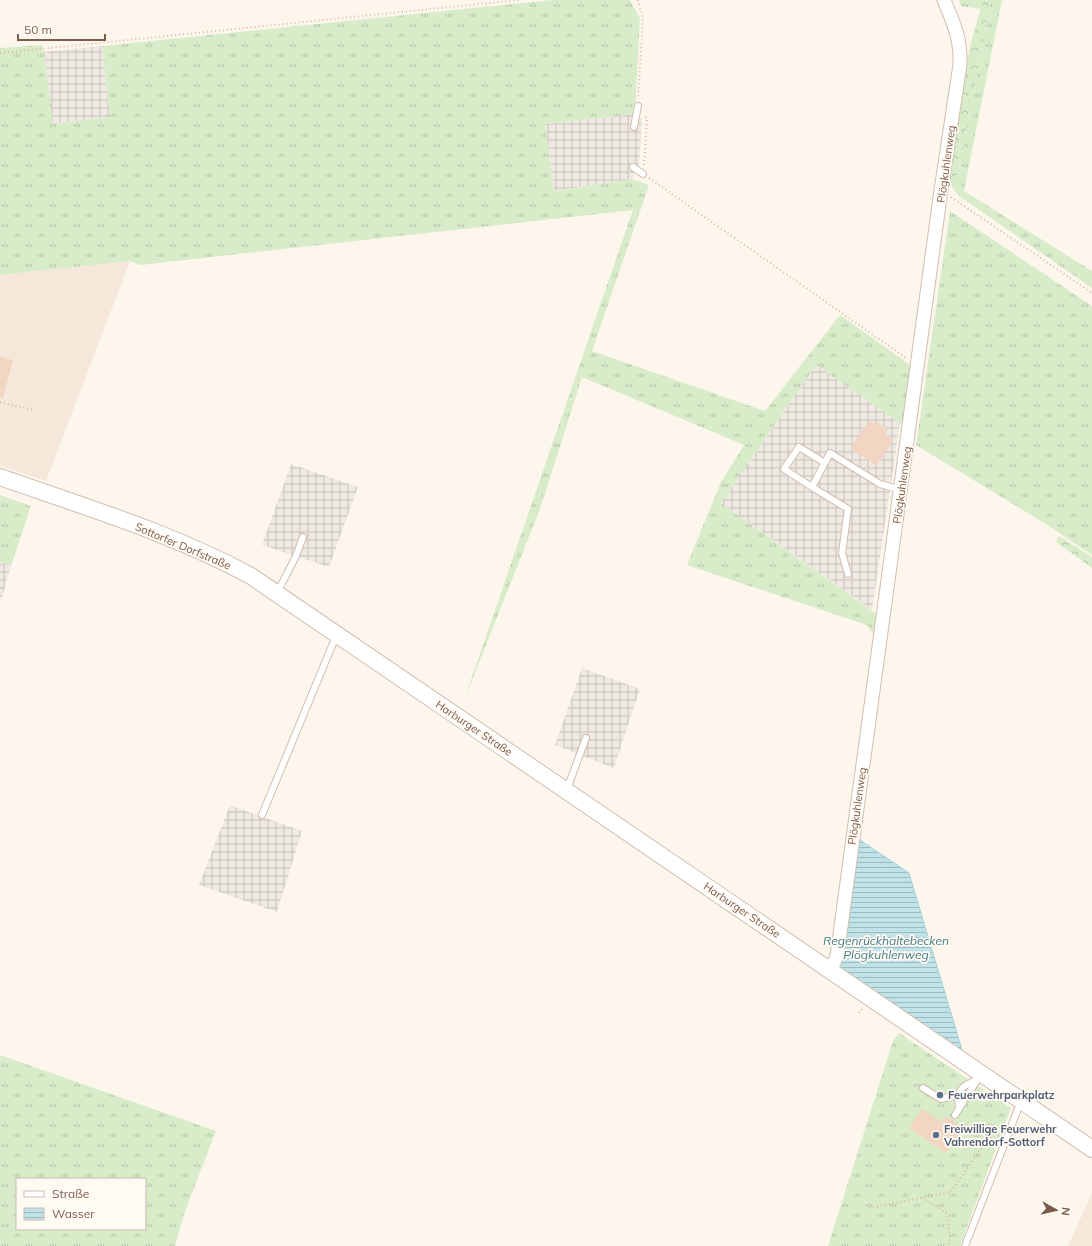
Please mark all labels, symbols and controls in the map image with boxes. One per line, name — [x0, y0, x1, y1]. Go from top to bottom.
scale bar — [18, 16, 105, 42]
text: 50 m — [24, 22, 52, 37]
street label: Plögkuhlenweg — [934, 124, 958, 204]
street label: Plögkuhlenweg — [890, 445, 914, 525]
street label: Sottorfer Dorfstraße — [133, 519, 233, 573]
street label: Harburger Straße — [433, 697, 515, 759]
street label: Plögkuhlenweg — [845, 766, 869, 846]
street label: Harburger Straße — [701, 879, 783, 941]
water label: Regenrückhaltebecken Plögkuhlenweg — [823, 933, 949, 962]
place label: Feuerwehrparkplatz — [948, 1088, 1055, 1102]
marker: Feuerwehrparkplatz — [935, 1090, 945, 1100]
place label: Freiwillige Feuerwehr Vahrendorf-Sottorf — [943, 1122, 1057, 1149]
marker: Freiwillige Feuerwehr Vahrendorf-Sottorf — [931, 1130, 941, 1140]
legend — [16, 1178, 146, 1230]
text: Straße — [52, 1186, 89, 1201]
north arrow — [1036, 1190, 1076, 1230]
text: Wasser — [52, 1206, 95, 1221]
text: N — [1058, 1206, 1073, 1216]

